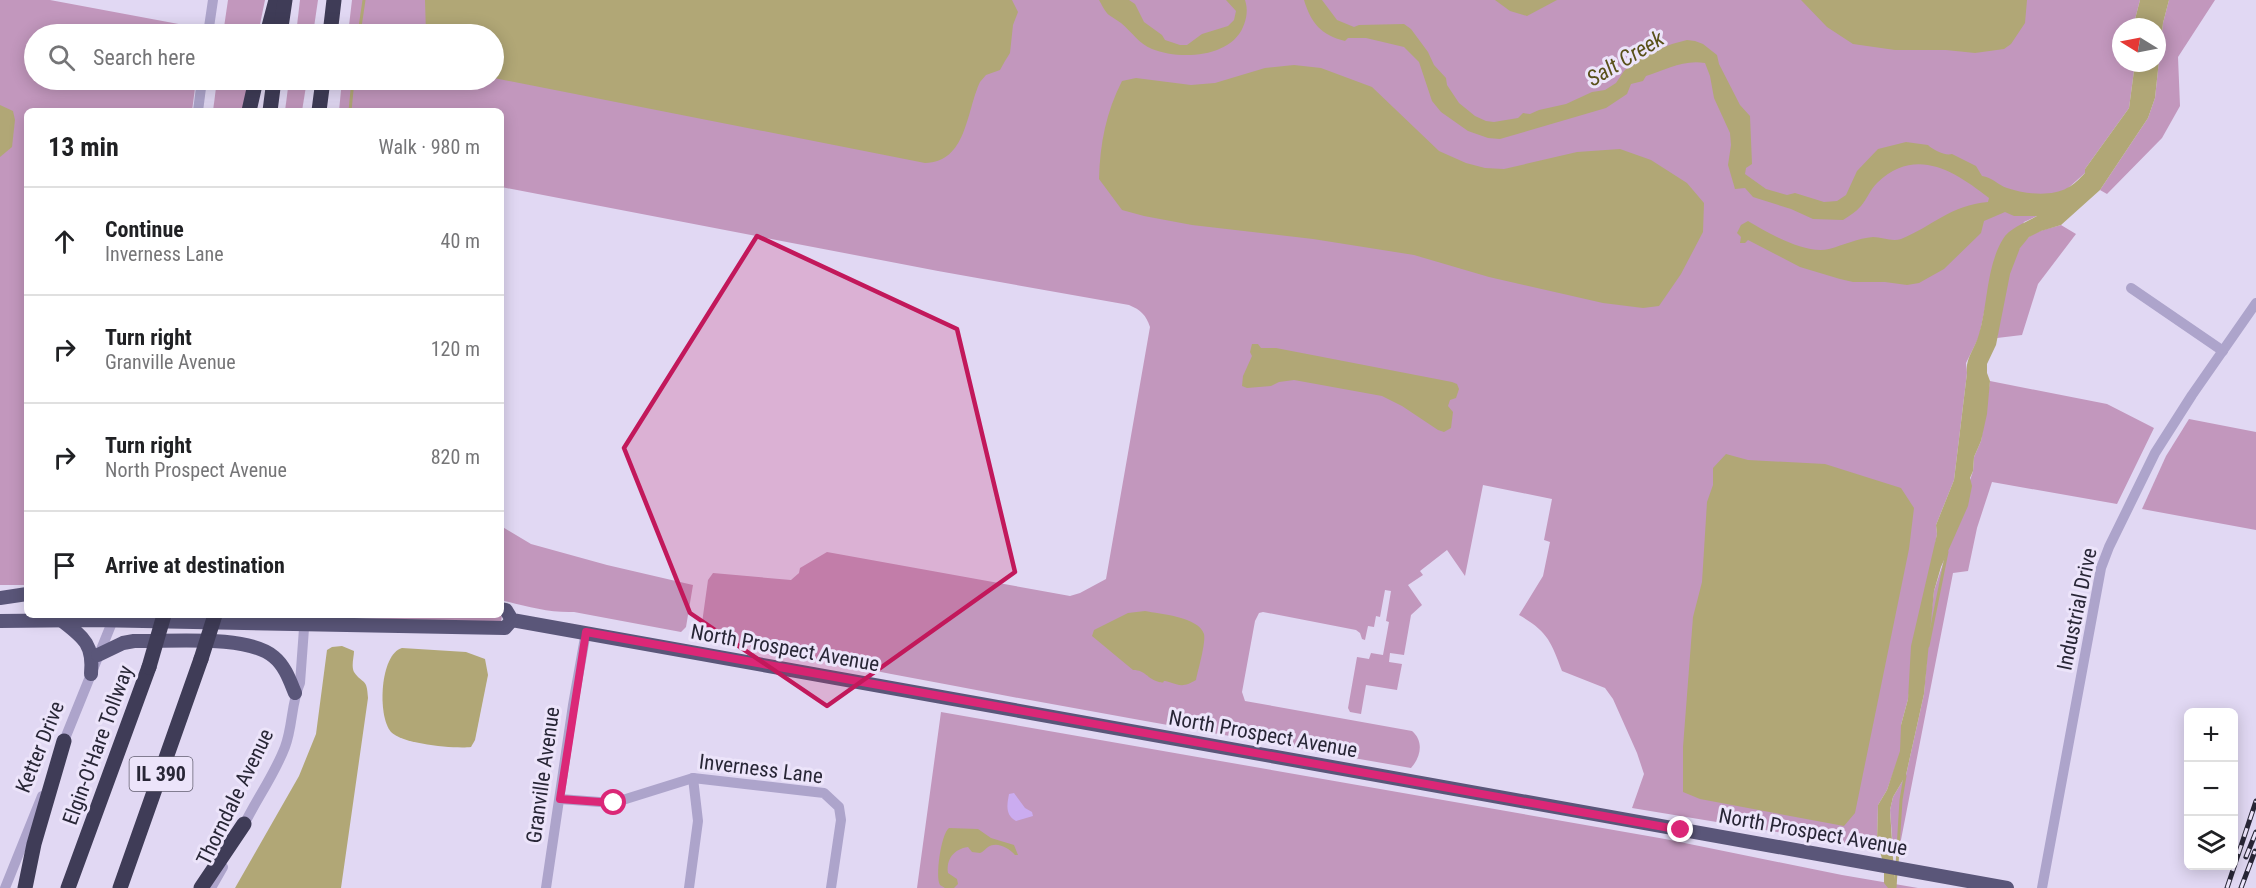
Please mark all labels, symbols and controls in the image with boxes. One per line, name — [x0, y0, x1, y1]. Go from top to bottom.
north arrow — [2112, 18, 2166, 72]
search box — [24, 24, 504, 90]
water label: Salt Creek — [1582, 25, 1669, 91]
icon: search — [45, 41, 78, 74]
text: Search here — [93, 45, 195, 70]
text: 13 min — [48, 132, 119, 162]
text: Walk · 980 m — [379, 135, 480, 159]
text: Continue — [105, 217, 184, 242]
icon: ahead — [48, 225, 81, 258]
text: 40 m — [441, 229, 480, 253]
text: Inverness Lane — [105, 242, 224, 266]
text: Turn right — [105, 325, 192, 350]
icon: right — [48, 333, 81, 366]
text: 120 m — [431, 337, 480, 361]
text: Granville Avenue — [105, 350, 236, 374]
text: Turn right — [105, 433, 192, 458]
icon: right — [48, 441, 81, 474]
text: 820 m — [431, 445, 480, 469]
text: North Prospect Avenue — [105, 458, 287, 482]
street label: Industrial Drive — [2052, 545, 2102, 672]
icon: arrive — [48, 549, 81, 582]
text: Arrive at destination — [105, 553, 285, 578]
street label: North Prospect Avenue — [689, 620, 881, 676]
street label: Elgin-O'Hare Tollway — [58, 662, 138, 828]
street label: Ketter Drive — [11, 698, 69, 796]
street label: Granville Avenue — [522, 705, 564, 845]
street label: North Prospect Avenue — [1167, 706, 1359, 762]
map controls — [2184, 708, 2238, 870]
button: + — [2184, 708, 2238, 762]
street label: Thorndale Avenue — [192, 725, 278, 869]
street label: Inverness Lane — [698, 749, 824, 789]
road number: IL 390 — [130, 757, 192, 791]
button: − — [2184, 762, 2238, 816]
route start — [600, 789, 626, 815]
street label: North Prospect Avenue — [1717, 804, 1909, 860]
route end — [1667, 816, 1693, 842]
button: layers — [2184, 816, 2238, 870]

